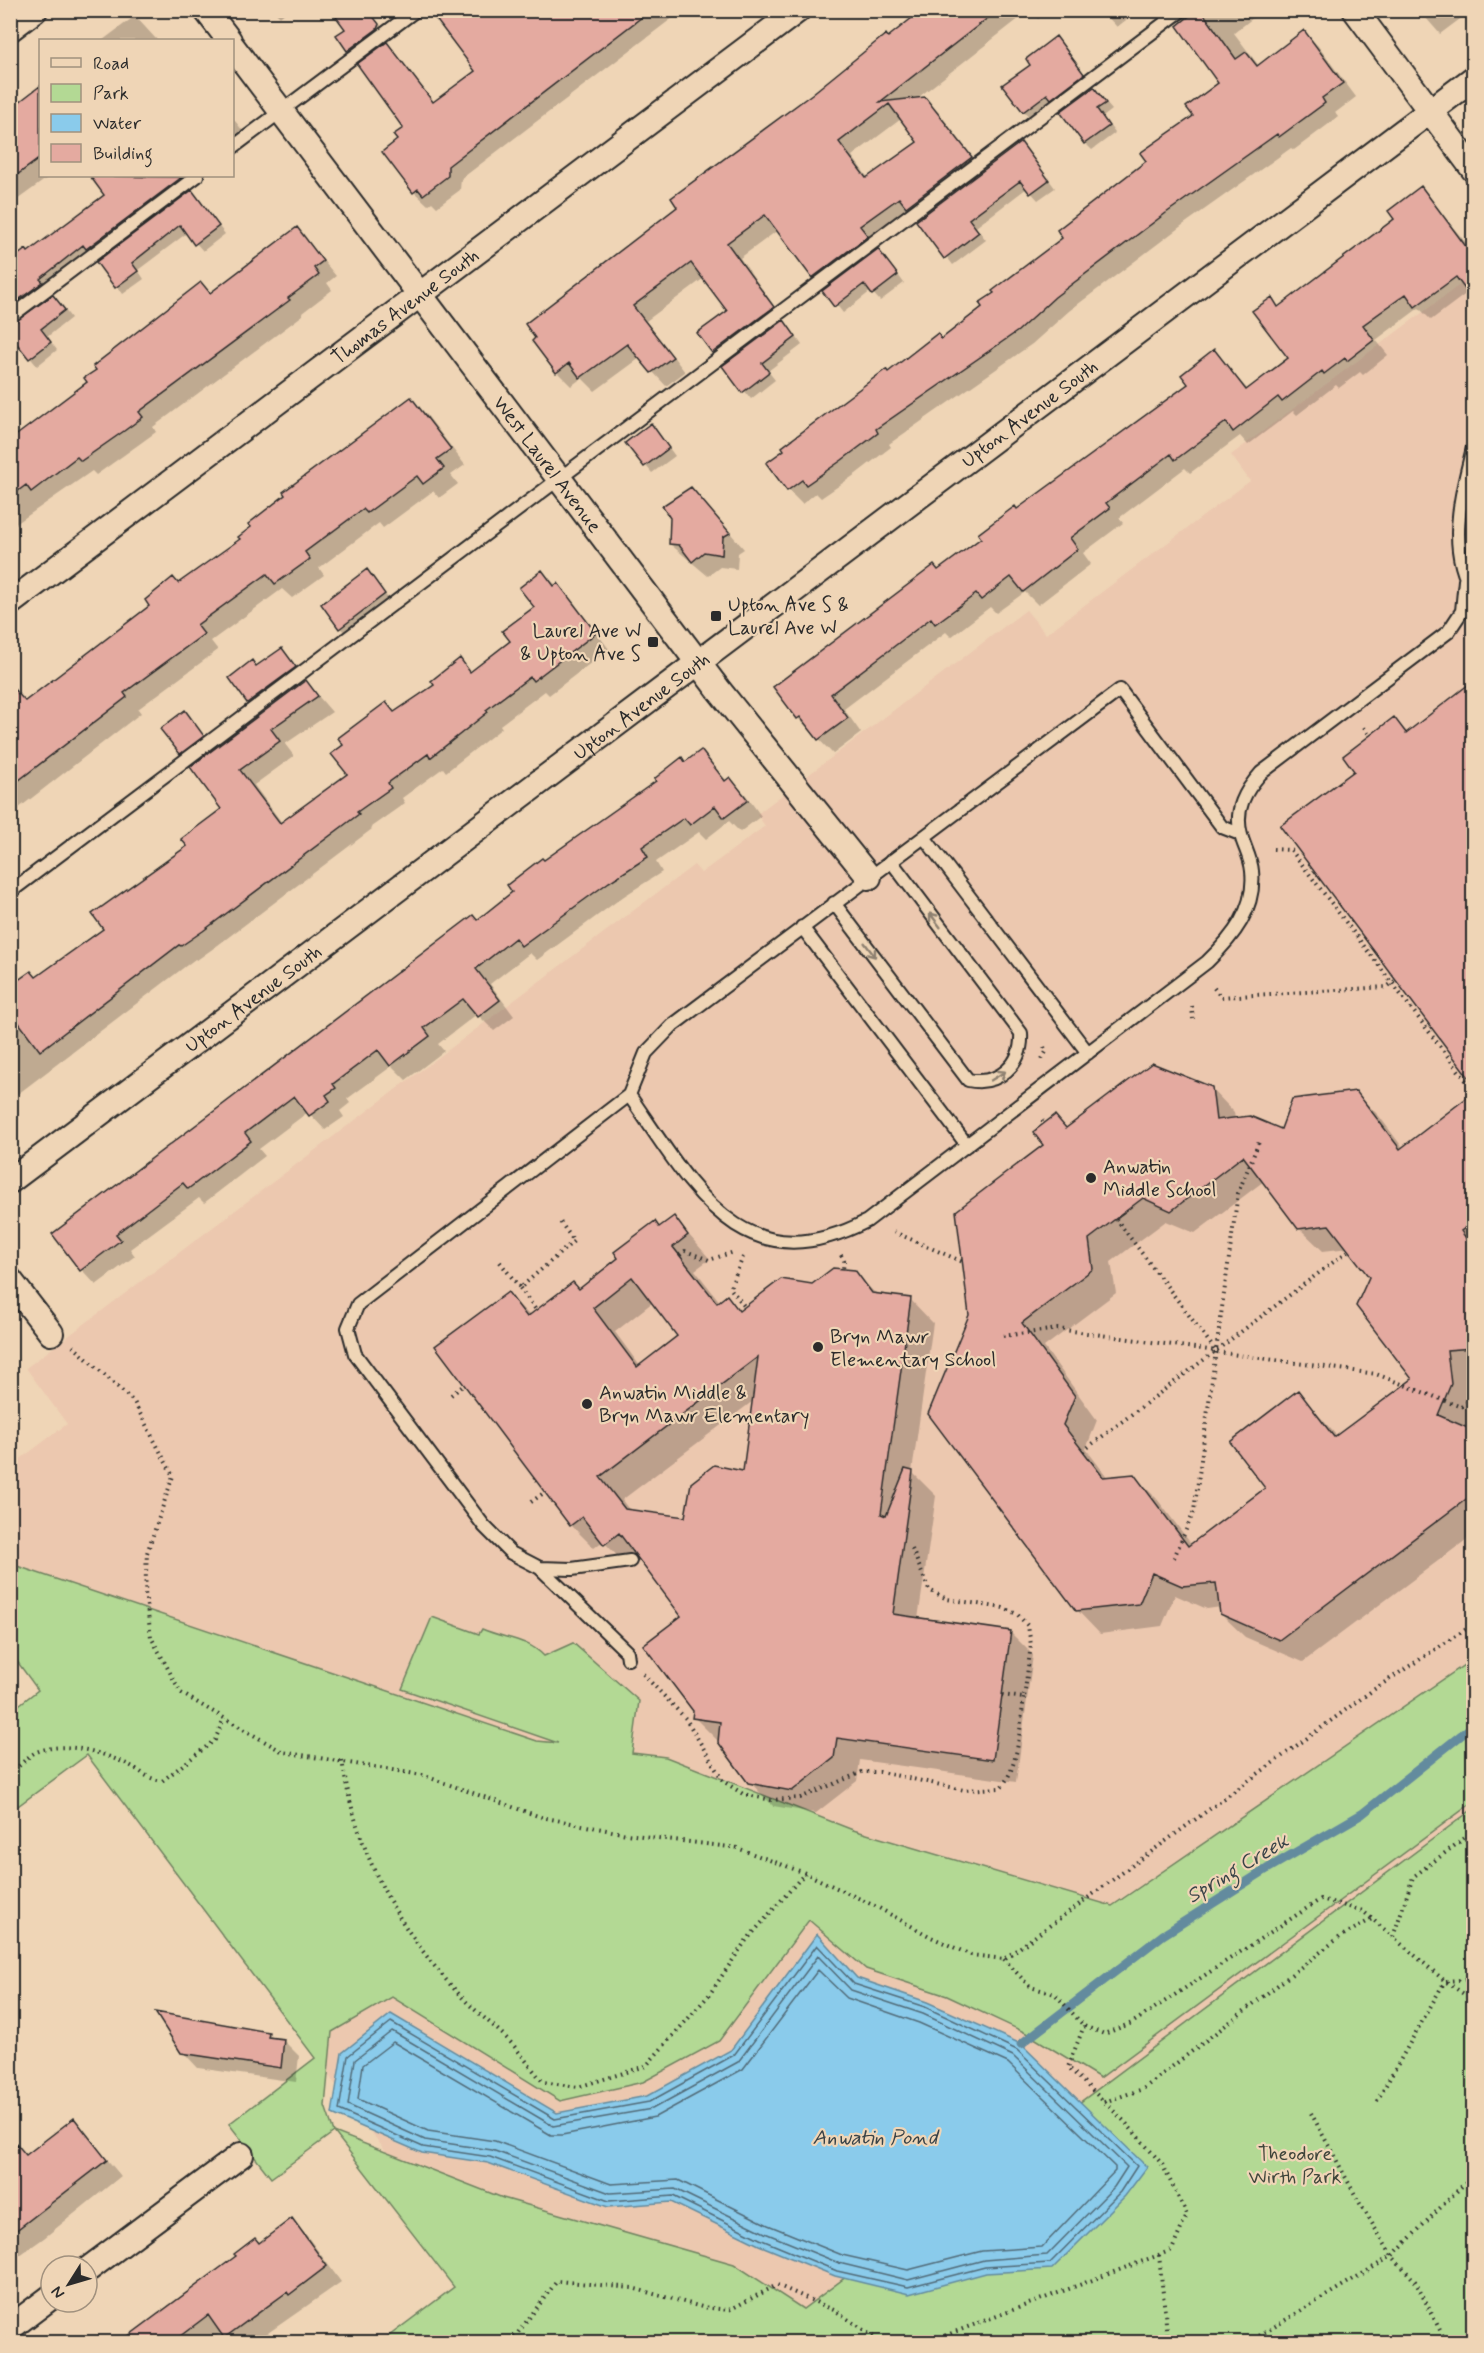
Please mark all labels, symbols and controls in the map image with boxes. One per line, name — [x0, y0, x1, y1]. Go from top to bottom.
legend — [39, 39, 234, 177]
text: Road — [93, 52, 129, 76]
text: Park — [93, 82, 129, 106]
text: Water — [93, 112, 142, 136]
text: Building — [93, 142, 153, 168]
street label: Thomas Avenue South — [326, 243, 485, 372]
street label: Upton Avenue South — [956, 354, 1104, 475]
street label: West Laurel Avenue — [486, 391, 607, 539]
place label: Upton Ave S & Laurel Ave W — [728, 592, 849, 642]
marker: Upton Ave S & Laurel Ave W — [709, 609, 723, 623]
place label: Laurel Ave W & Upton Ave S — [520, 618, 641, 668]
marker: Laurel Ave W & Upton Ave S — [646, 635, 660, 649]
street label: Upton Avenue South — [568, 646, 716, 767]
one-way arrow — [929, 912, 942, 928]
street label: Upton Avenue South — [180, 939, 328, 1060]
one-way arrow — [863, 941, 876, 957]
one-way arrow — [989, 1070, 1006, 1082]
place label: Anwatin Middle School — [1103, 1154, 1216, 1204]
marker: Anwatin Middle School — [1084, 1171, 1098, 1185]
place label: Bryn Mawr Elementary School — [830, 1324, 996, 1374]
marker: Bryn Mawr Elementary School — [811, 1340, 825, 1354]
place label: Anwatin Middle & Bryn Mawr Elementary — [599, 1380, 809, 1430]
marker: Anwatin Middle & Bryn Mawr Elementary — [580, 1397, 594, 1411]
water label: Spring Creek — [1181, 1827, 1296, 1912]
water label: Anwatin Pond — [813, 2124, 940, 2152]
park label: Theodore Wirth Park — [1249, 2141, 1342, 2191]
north arrow — [39, 2254, 99, 2314]
text: N — [47, 2282, 70, 2303]

